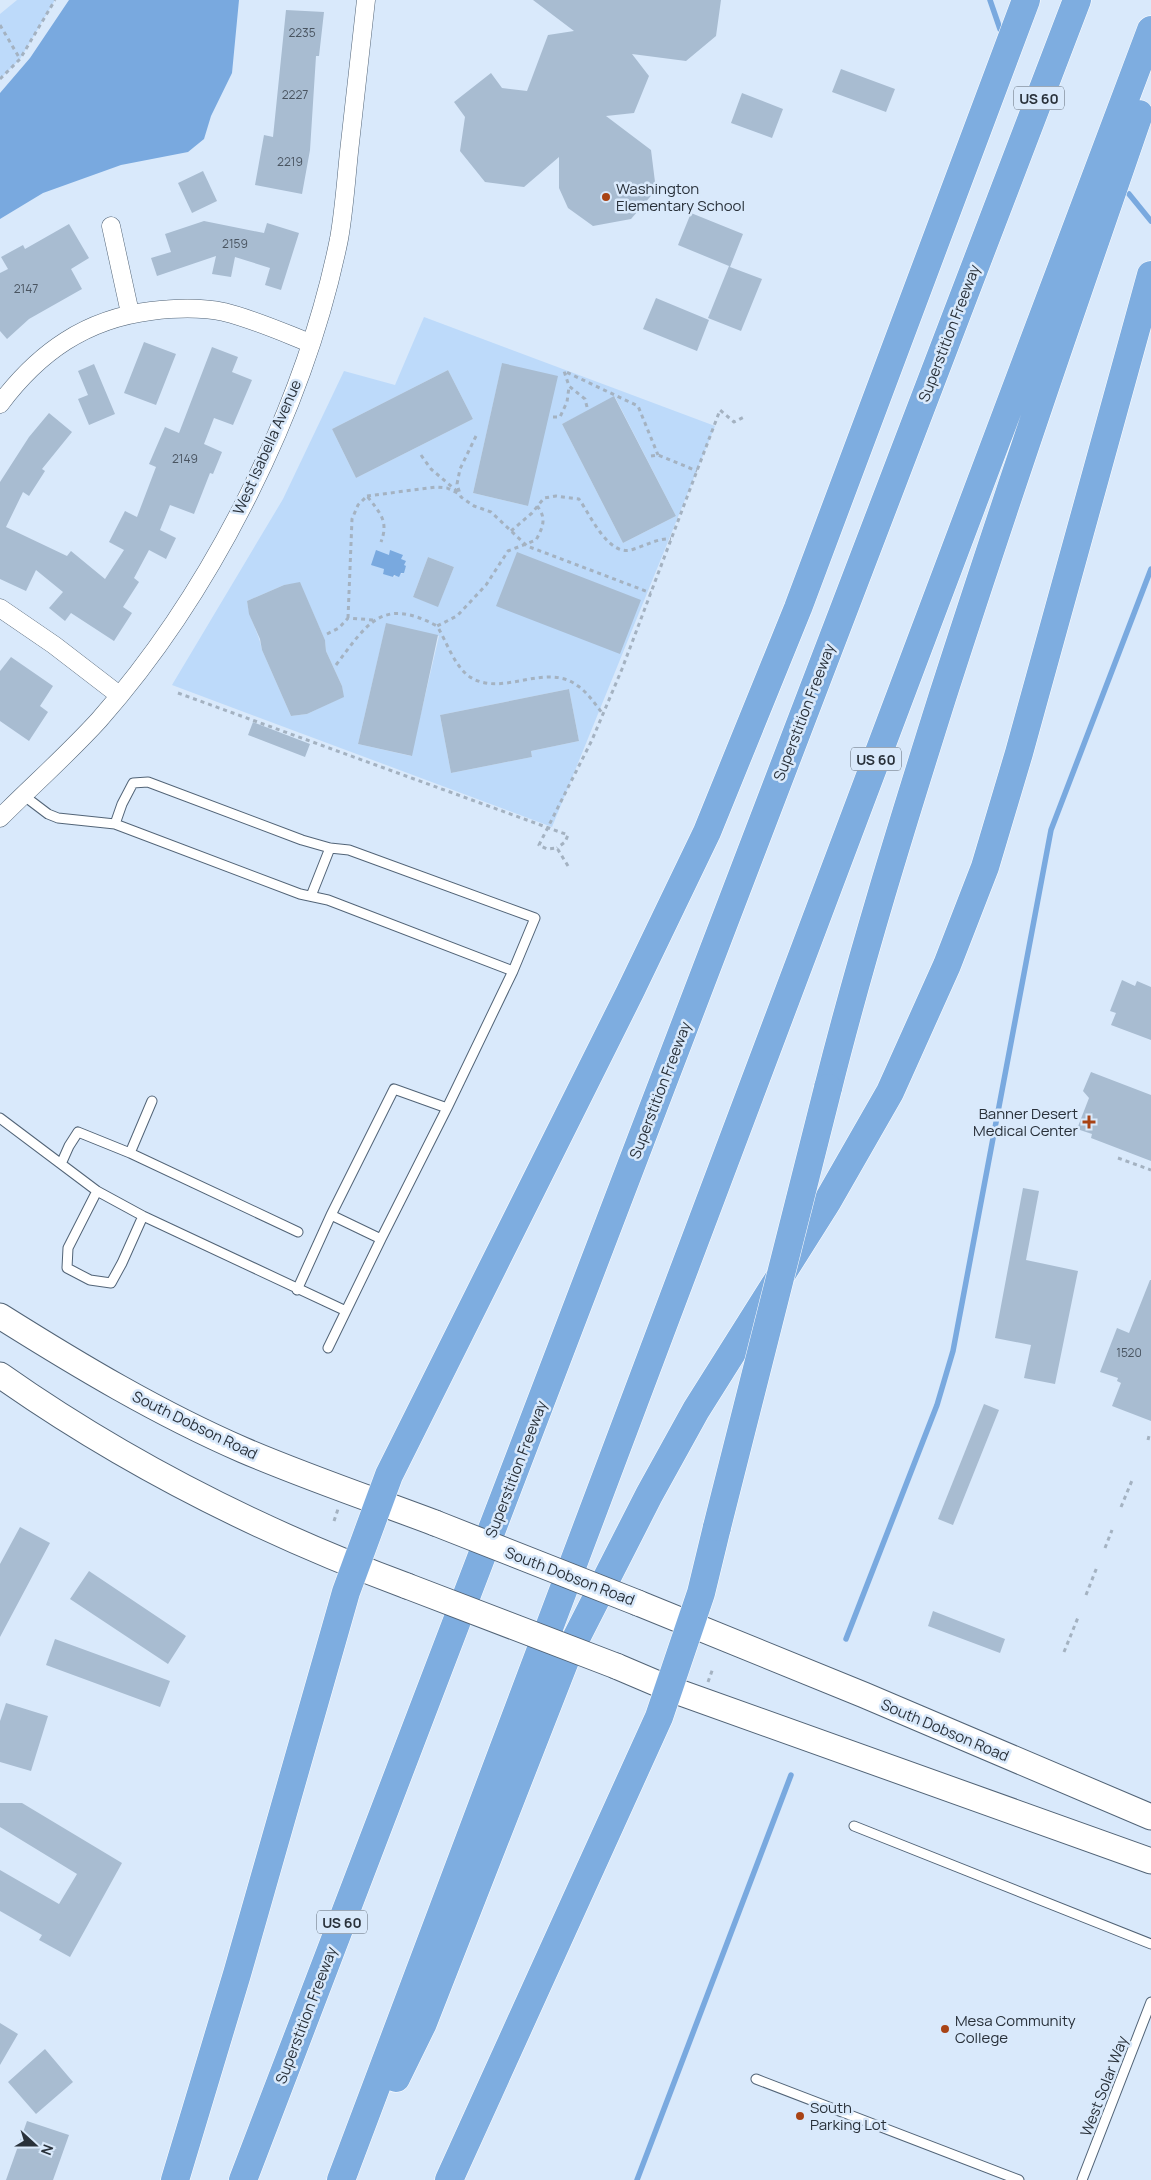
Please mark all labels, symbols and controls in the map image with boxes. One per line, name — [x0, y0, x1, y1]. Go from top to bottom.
house number: 2235 — [288, 24, 316, 41]
house number: 2227 — [282, 86, 308, 103]
road number: US 60 — [1014, 86, 1064, 110]
house number: 2219 — [277, 153, 303, 170]
place label: Washington Elementary School — [616, 178, 745, 216]
marker: Washington Elementary School — [600, 191, 612, 203]
house number: 2159 — [222, 235, 248, 252]
street label: Superstition Freeway — [913, 261, 985, 405]
house number: 2147 — [14, 280, 38, 297]
street label: West Isabella Avenue — [228, 376, 306, 518]
house number: 2149 — [172, 450, 198, 467]
street label: Superstition Freeway — [768, 640, 840, 784]
road number: US 60 — [851, 748, 901, 771]
street label: Superstition Freeway — [624, 1018, 696, 1162]
place label: Banner Desert Medical Center — [973, 1103, 1079, 1141]
marker: Banner Desert Medical Center — [1082, 1115, 1096, 1129]
house number: 1520 — [1116, 1344, 1142, 1361]
street label: South Dobson Road — [129, 1386, 261, 1464]
street label: Superstition Freeway — [480, 1397, 552, 1541]
street label: South Dobson Road — [502, 1542, 638, 1610]
street label: South Dobson Road — [878, 1694, 1012, 1766]
road number: US 60 — [317, 1910, 367, 1934]
street label: Superstition Freeway — [270, 1943, 342, 2087]
place label: Mesa Community College — [955, 2010, 1076, 2048]
marker: Mesa Community College — [939, 2023, 951, 2035]
street label: West Solar Way — [1075, 2033, 1133, 2139]
place label: South Parking Lot — [810, 2097, 887, 2135]
marker: South Parking Lot — [794, 2110, 806, 2122]
north arrow — [10, 2120, 60, 2170]
text: N — [37, 2142, 58, 2158]

